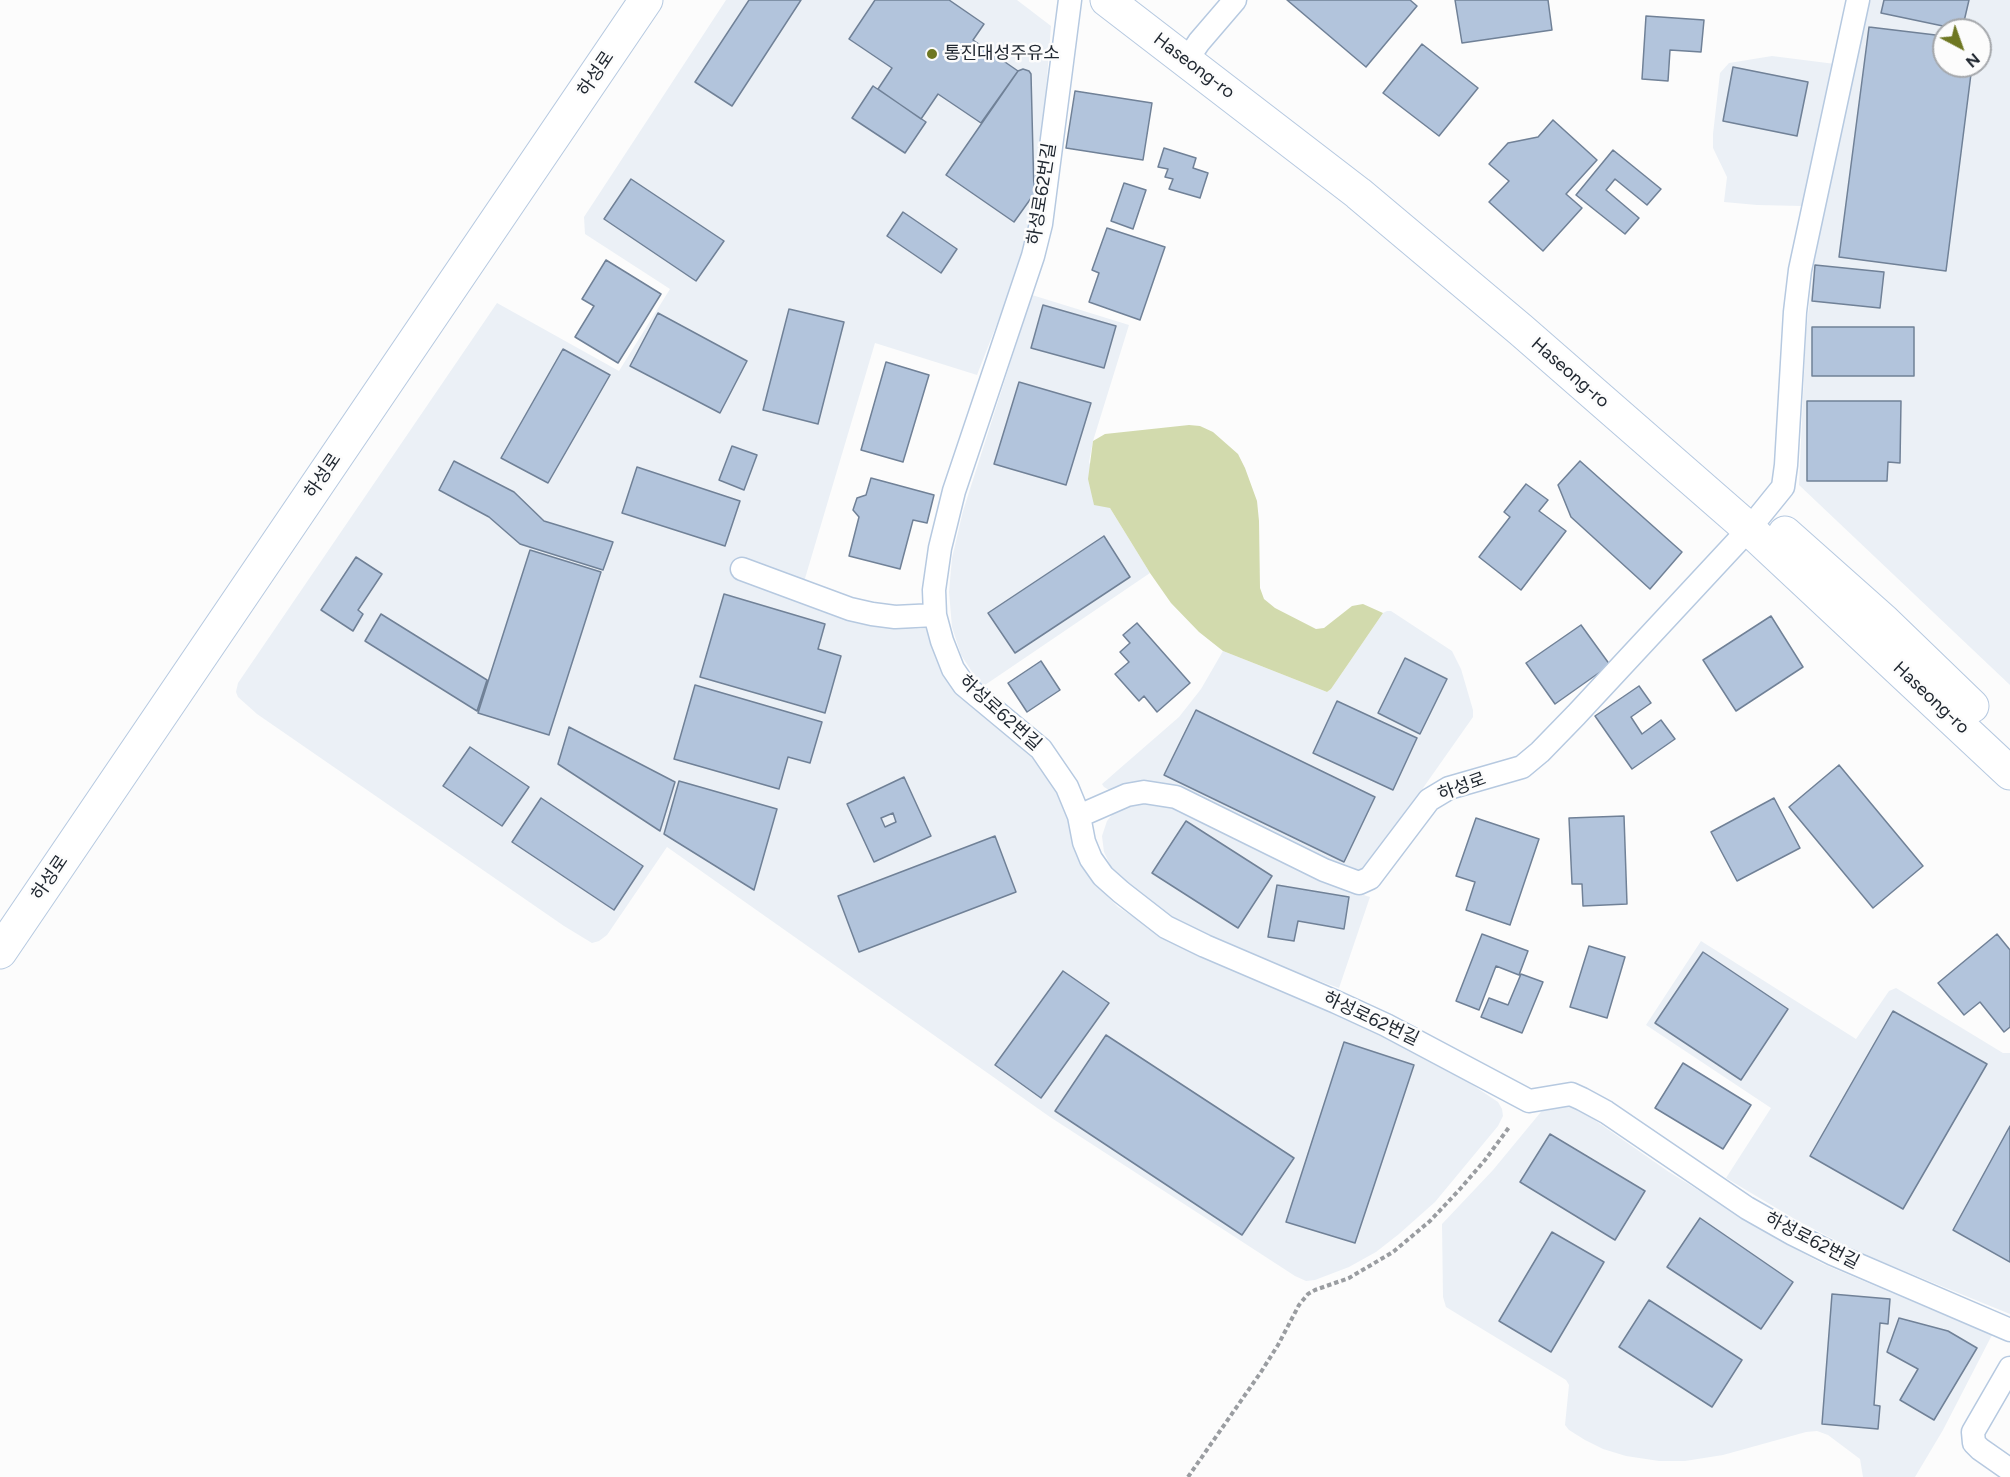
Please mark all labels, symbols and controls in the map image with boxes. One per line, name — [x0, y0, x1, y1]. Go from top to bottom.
north arrow — [1932, 18, 1992, 78]
street label: Haseong-ro — [1149, 28, 1239, 104]
place label: 통진대성주유소 — [944, 43, 1060, 65]
street label: 하성로 — [573, 47, 619, 101]
marker: 통진대성주유소 — [925, 47, 939, 61]
text: N — [1962, 49, 1984, 72]
street label: 하성로62번길 — [1023, 141, 1061, 247]
street label: Haseong-ro — [1527, 333, 1613, 413]
street label: 하성로 — [300, 449, 346, 503]
street label: Haseong-ro — [1889, 657, 1973, 739]
street label: 하성로62번길 — [954, 670, 1046, 756]
street label: 하성로 — [1435, 768, 1489, 806]
street label: 하성로 — [27, 851, 73, 905]
street label: 하성로62번길 — [1320, 987, 1422, 1051]
street label: 하성로62번길 — [1761, 1208, 1863, 1274]

